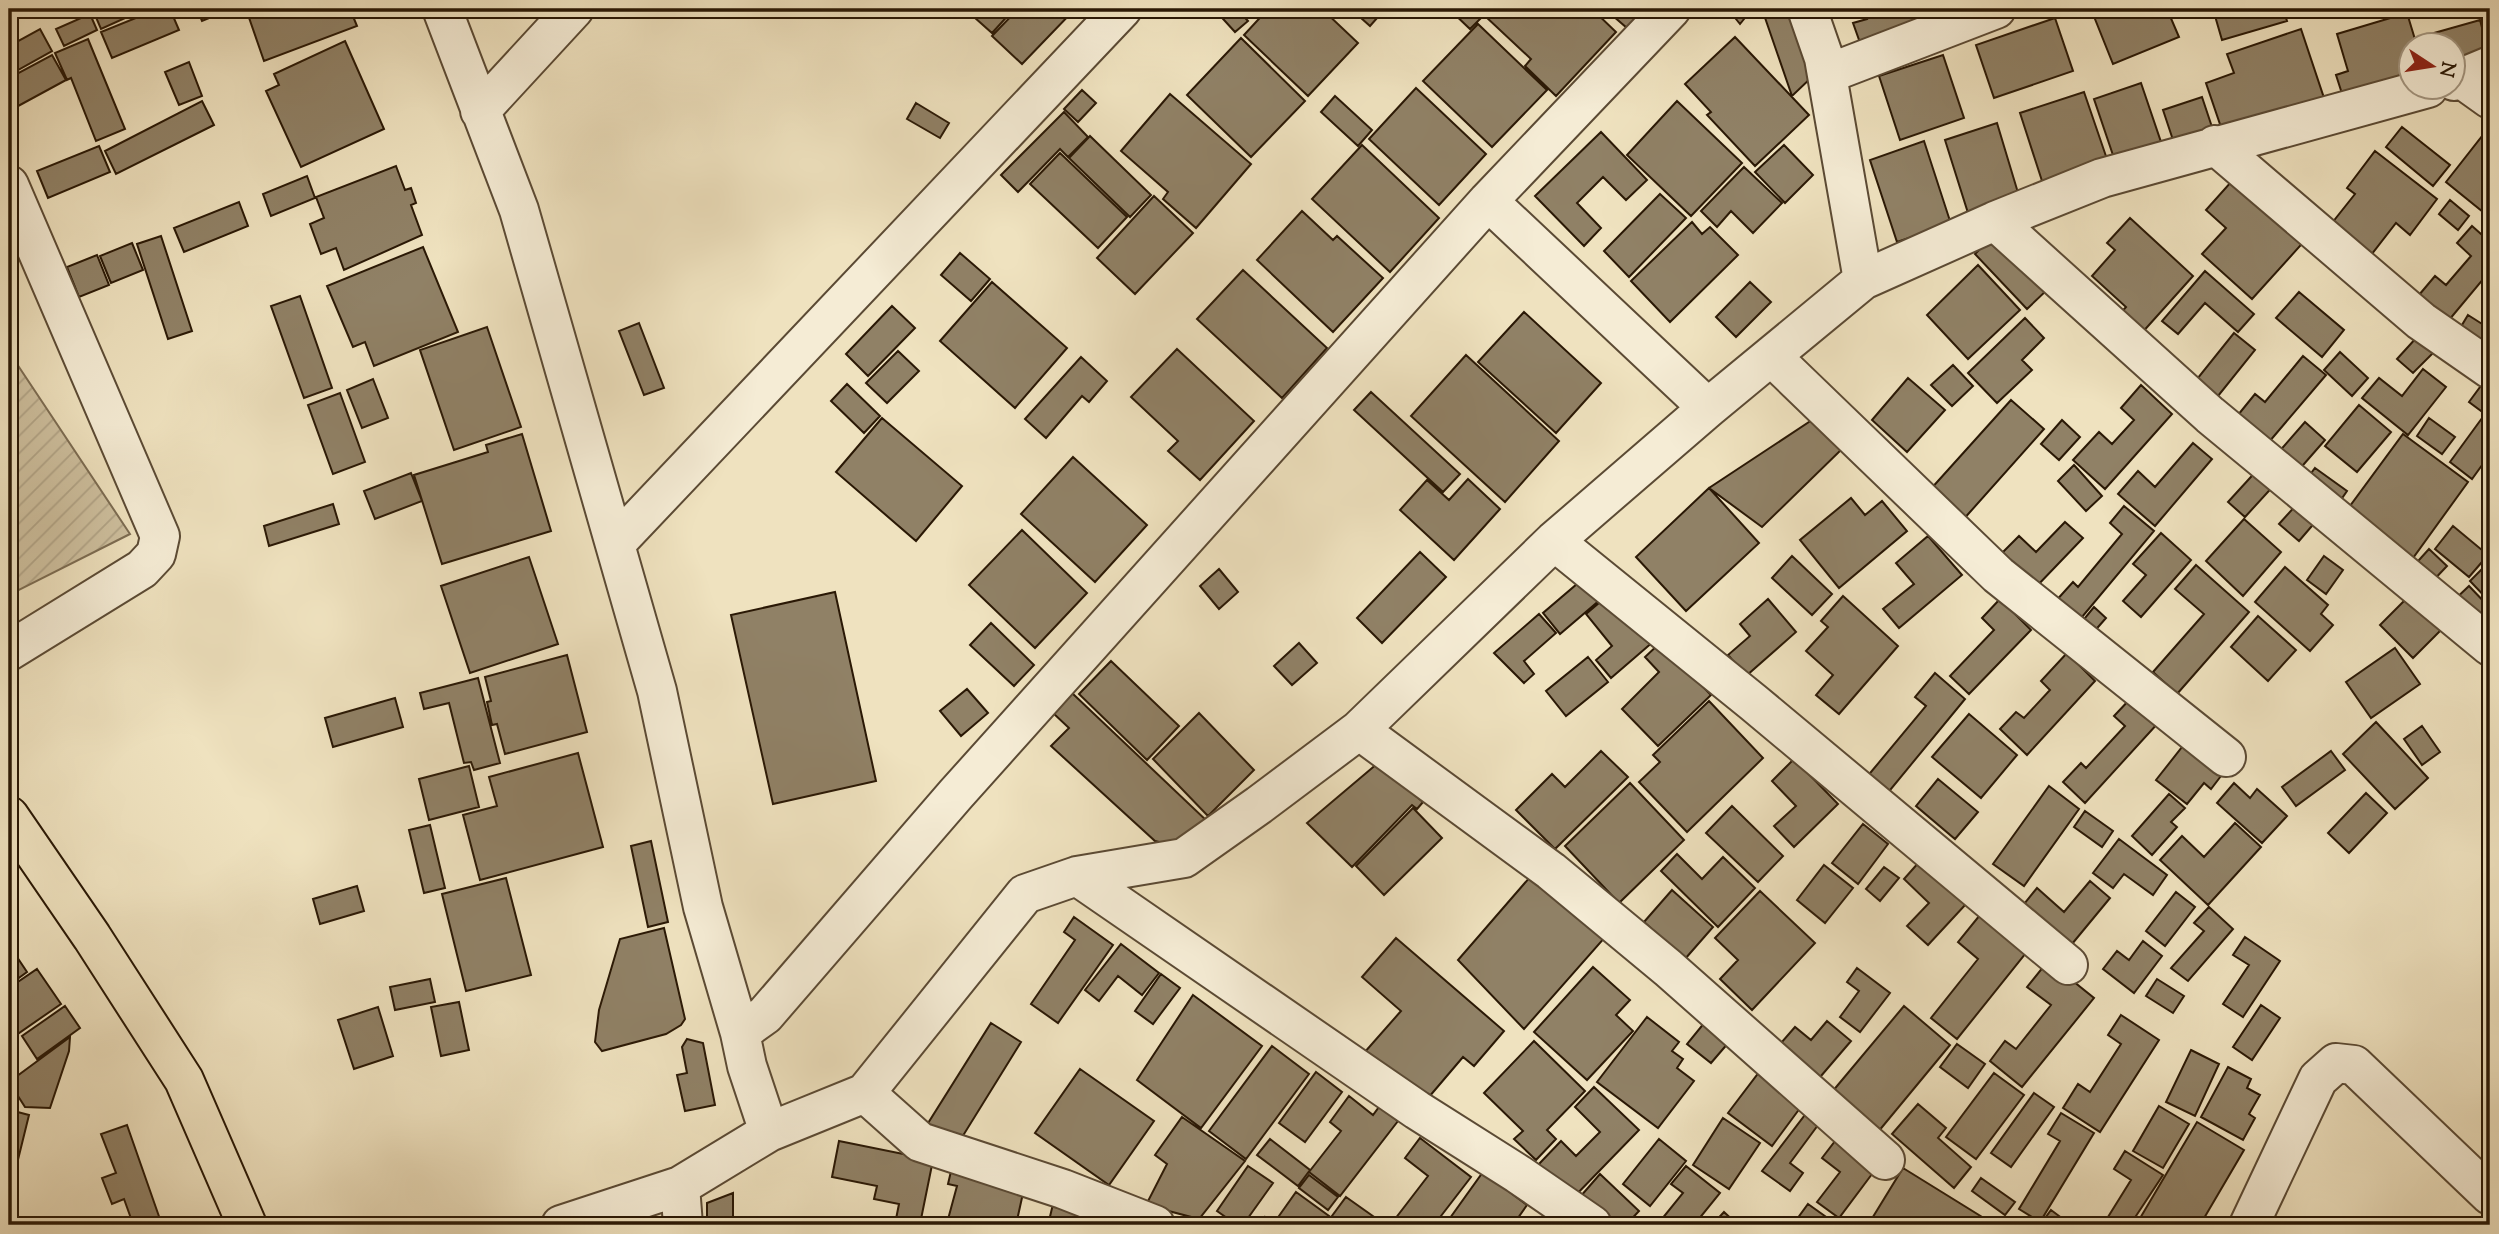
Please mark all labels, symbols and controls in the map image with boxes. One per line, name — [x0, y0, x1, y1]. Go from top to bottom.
north arrow — [2398, 32, 2468, 102]
text: N — [2431, 59, 2461, 79]

